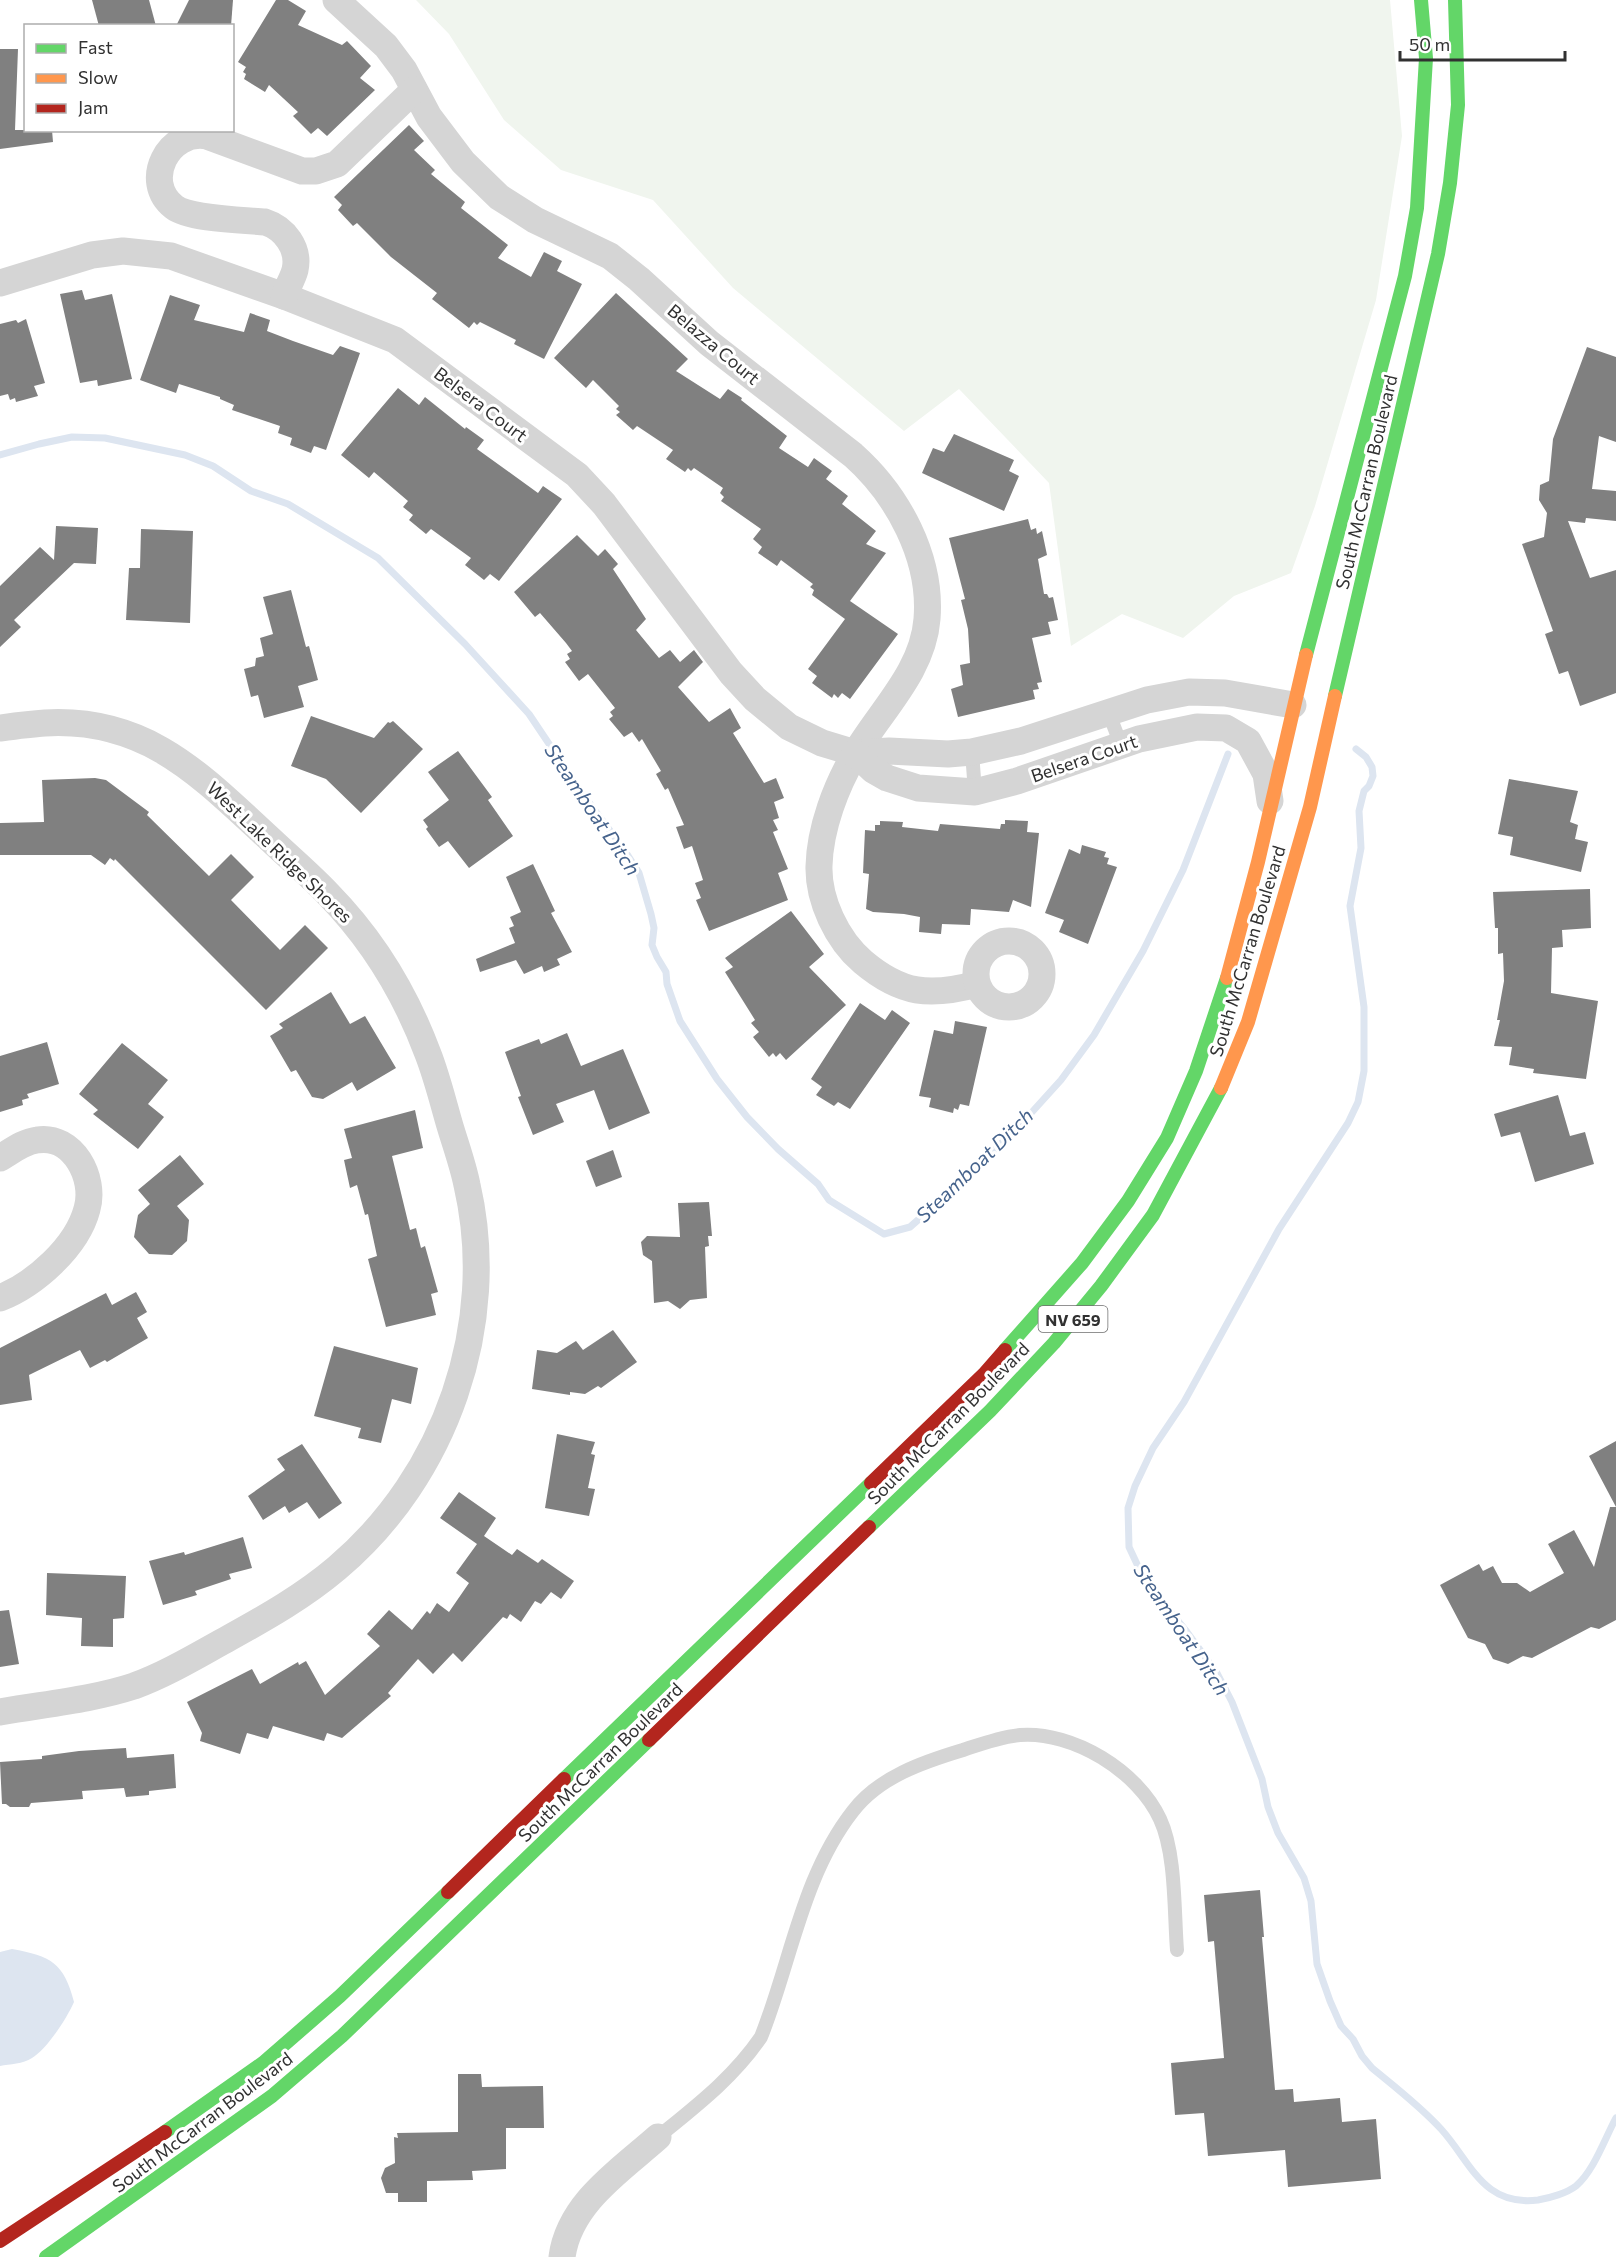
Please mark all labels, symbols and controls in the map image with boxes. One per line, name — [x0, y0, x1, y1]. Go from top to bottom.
legend — [24, 24, 234, 132]
scale bar — [1400, 24, 1565, 62]
text: 50 m — [1409, 33, 1450, 55]
text: Fast — [78, 36, 113, 58]
text: Slow — [78, 66, 118, 88]
text: Jam — [78, 96, 108, 118]
street label: Belazza Court — [663, 299, 765, 389]
street label: Belsera Court — [430, 362, 532, 446]
street label: South McCarran Boulevard — [1331, 372, 1401, 592]
street label: Belsera Court — [1028, 730, 1140, 786]
water label: Steamboat Ditch — [540, 739, 646, 879]
street label: West Lake Ridge Shores — [203, 777, 357, 927]
street label: South McCarran Boulevard — [1204, 843, 1290, 1059]
water label: Steamboat Ditch — [910, 1103, 1038, 1227]
road number: NV 659 — [1038, 1306, 1108, 1332]
street label: South McCarran Boulevard — [863, 1338, 1033, 1508]
water label: Steamboat Ditch — [1129, 1559, 1235, 1699]
street label: South McCarran Boulevard — [513, 1678, 687, 1846]
street label: South McCarran Boulevard — [108, 2047, 296, 2197]

